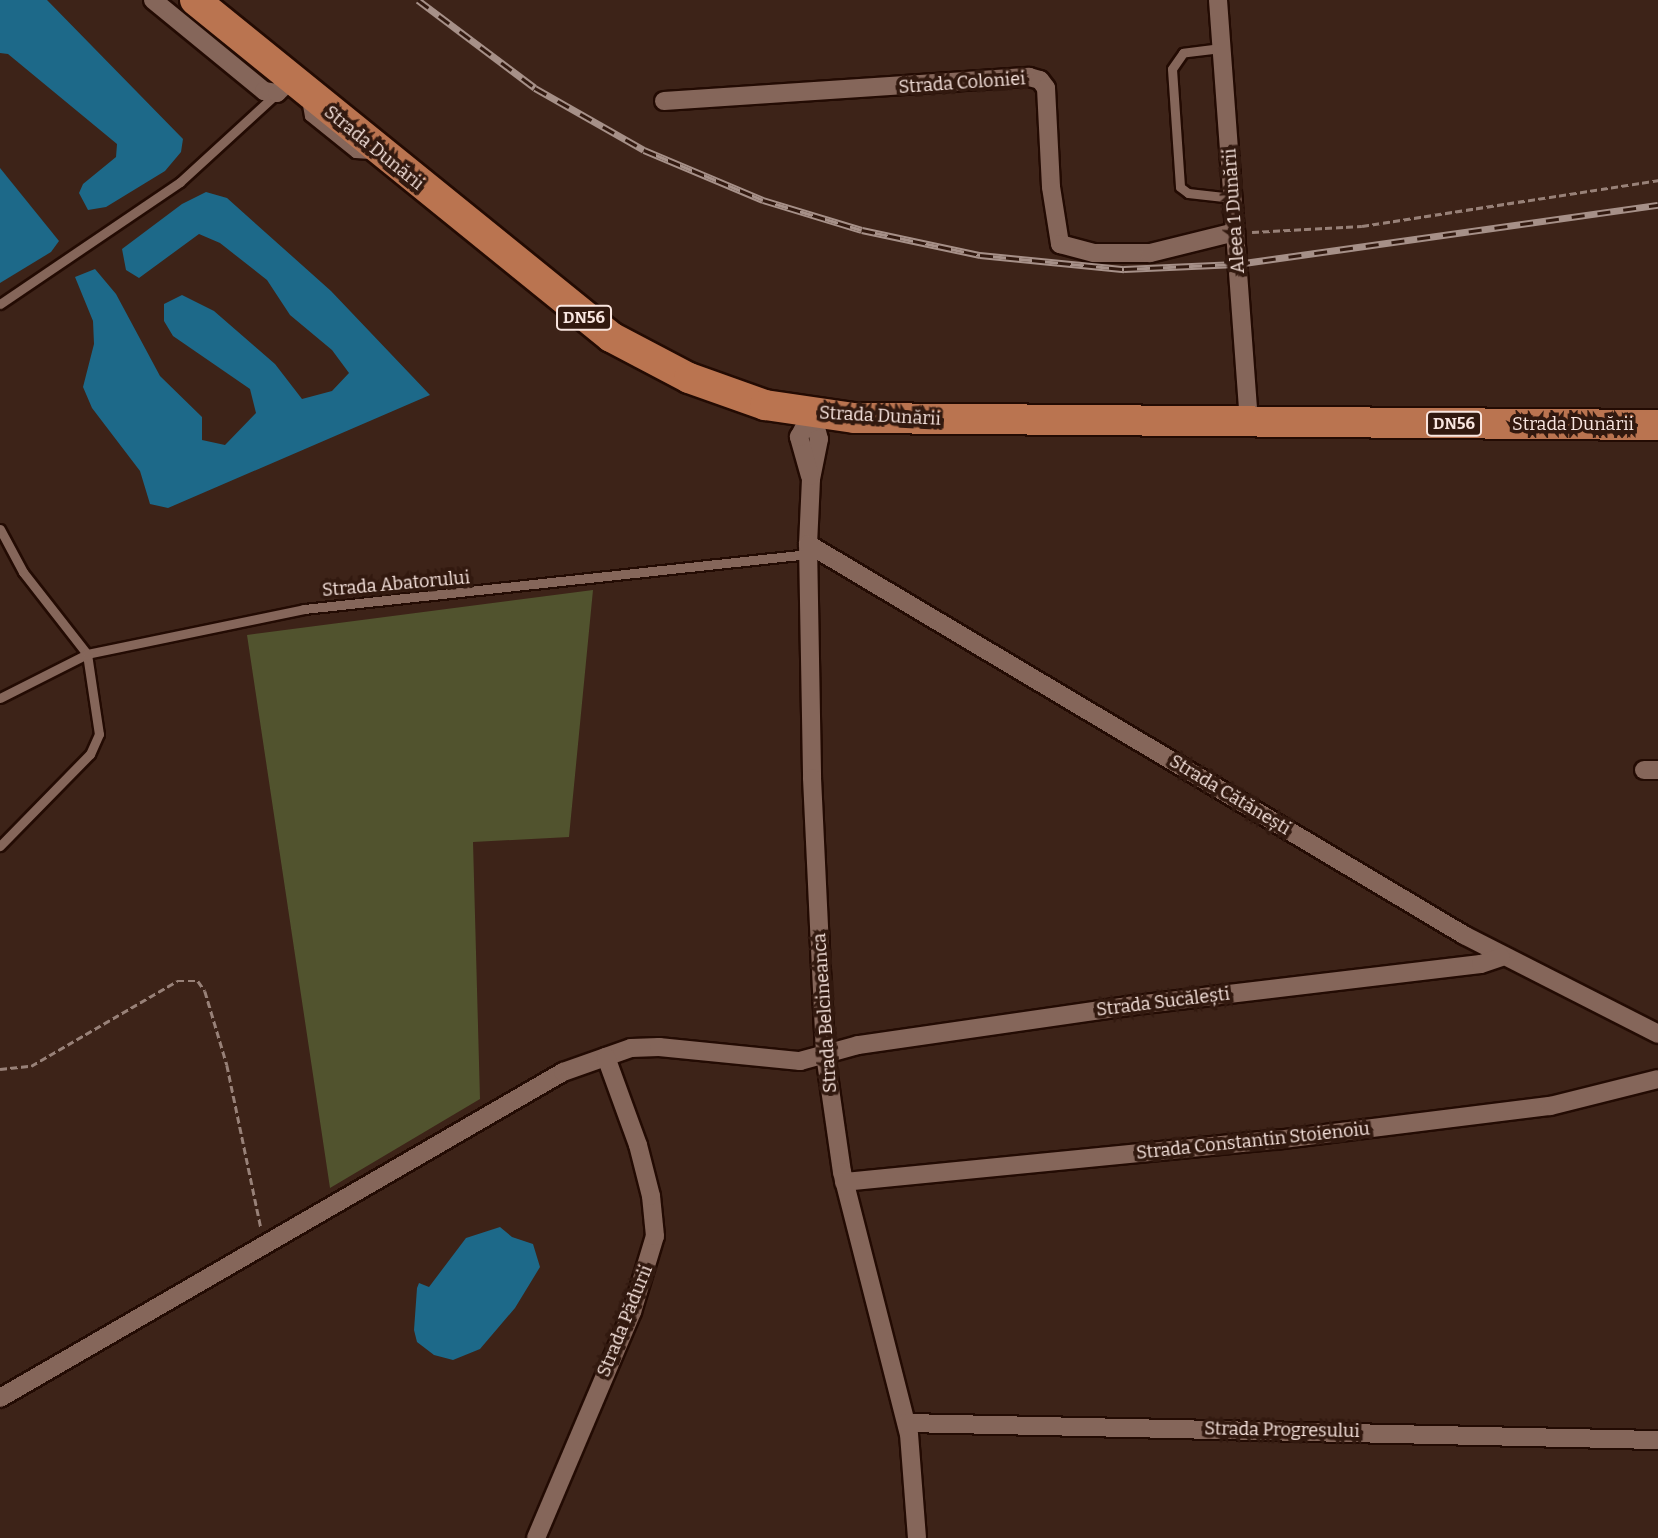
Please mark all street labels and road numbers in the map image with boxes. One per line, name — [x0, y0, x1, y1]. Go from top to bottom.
street label: Strada Coloniei — [898, 68, 1026, 98]
street label: Strada Dunării — [320, 101, 428, 195]
street label: Aleea 1 Dunării — [1219, 148, 1249, 274]
road number: DN56 — [556, 306, 612, 330]
street label: Strada Dunării — [819, 402, 941, 430]
road number: DN56 — [1426, 412, 1482, 436]
street label: Strada Dunării — [1512, 413, 1634, 435]
street label: Strada Abatorului — [321, 567, 471, 601]
street label: Strada Cătănești — [1166, 750, 1294, 840]
street label: Strada Belcineanca — [809, 932, 841, 1094]
street label: Strada Sucălești — [1095, 983, 1231, 1021]
street label: Strada Constantin Stoienoiu — [1135, 1118, 1371, 1164]
street label: Strada Pădurii — [593, 1262, 657, 1380]
street label: Strada Progresului — [1204, 1418, 1360, 1442]

